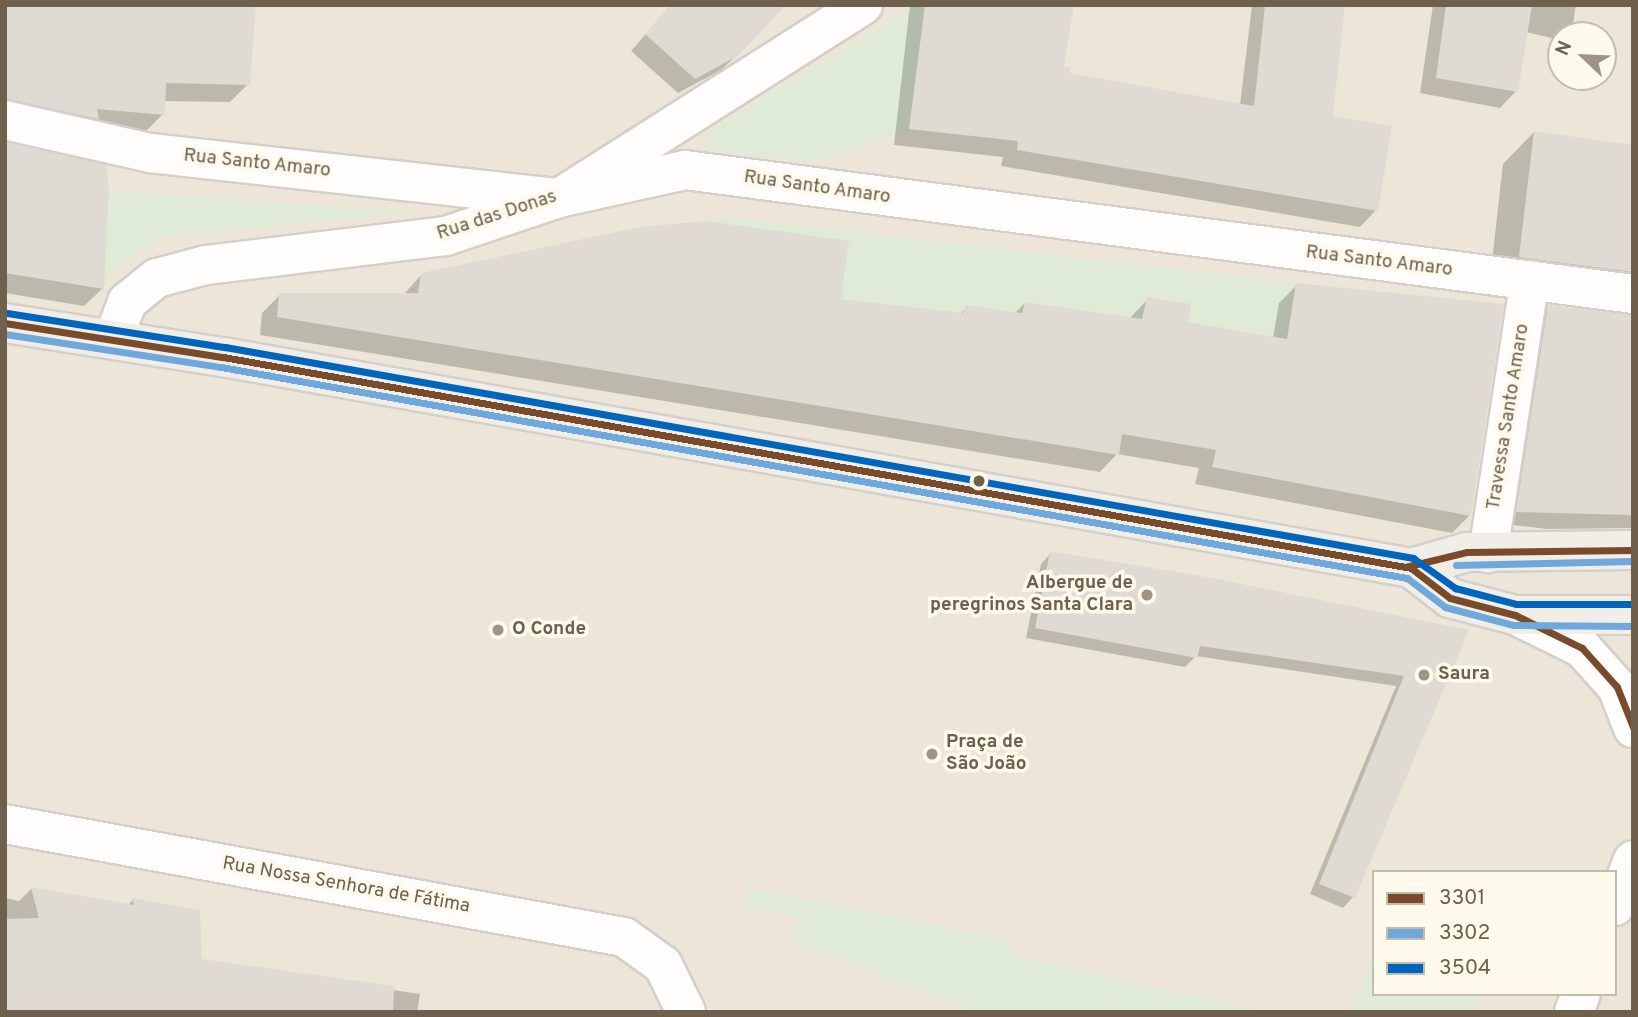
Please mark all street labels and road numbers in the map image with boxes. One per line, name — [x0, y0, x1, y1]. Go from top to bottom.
street label: Rua Santo Amaro — [182, 145, 332, 183]
street label: Rua Santo Amaro — [742, 166, 892, 210]
street label: Rua das Donas — [434, 186, 560, 246]
street label: Rua Santo Amaro — [1304, 242, 1454, 282]
street label: Travessa Santo Amaro — [1483, 322, 1535, 512]
street label: Rua Nossa Senhora de Fátima — [220, 853, 472, 919]

